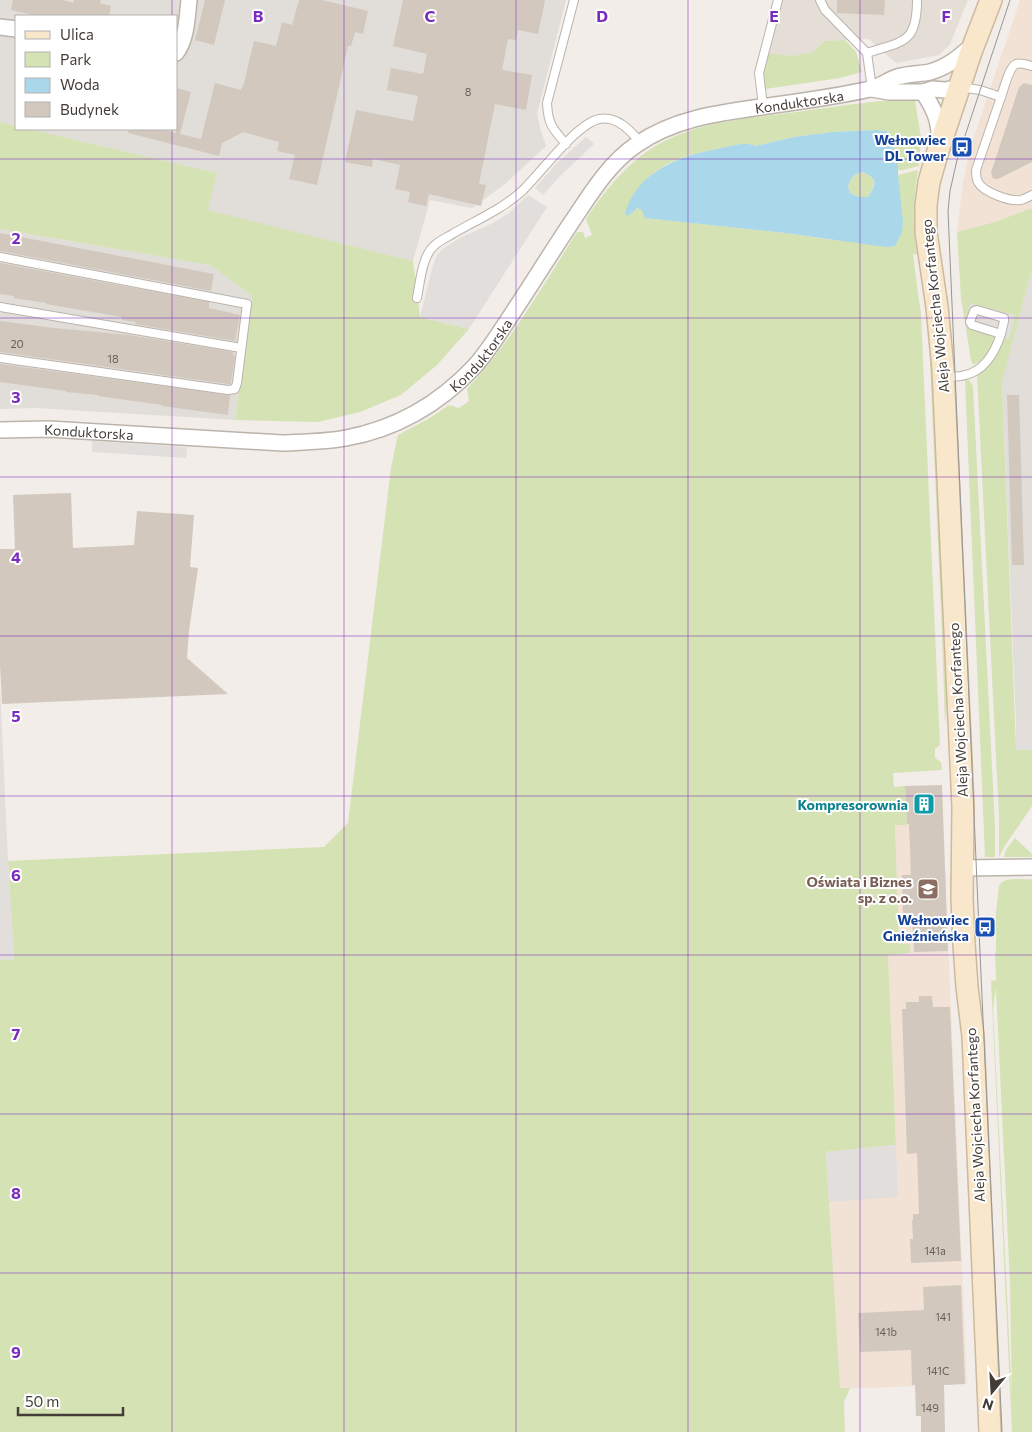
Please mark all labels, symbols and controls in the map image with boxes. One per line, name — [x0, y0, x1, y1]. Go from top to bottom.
text: B — [253, 6, 264, 25]
text: C — [425, 6, 436, 25]
text: D — [596, 6, 608, 25]
text: E — [769, 6, 779, 25]
text: F — [941, 6, 951, 25]
legend — [15, 15, 178, 130]
text: Ulica — [60, 25, 94, 43]
text: Park — [60, 50, 91, 68]
text: Woda — [60, 75, 100, 93]
house number: 8 — [465, 85, 472, 98]
street label: Konduktorska — [754, 86, 845, 116]
text: Budynek — [60, 100, 119, 118]
place label: Wełnowiec DL Tower — [874, 131, 946, 164]
bus stop icon: Wełnowiec DL Tower — [950, 135, 974, 159]
street label: Aleja Wojciecha Korfantego — [917, 218, 953, 394]
text: 2 — [11, 228, 21, 247]
street label: Konduktorska — [446, 315, 515, 395]
house number: 20 — [10, 337, 24, 350]
house number: 18 — [107, 352, 119, 365]
text: 3 — [11, 387, 21, 406]
street label: Konduktorska — [44, 420, 134, 443]
text: 4 — [11, 547, 21, 566]
street label: Aleja Wojciecha Korfantego — [945, 622, 971, 798]
text: 5 — [11, 706, 21, 725]
building icon: Kompresorownia — [912, 792, 936, 816]
place label: Kompresorownia — [797, 796, 908, 813]
text: 6 — [11, 865, 21, 884]
place label: Oświata i Biznes sp. z o.o. — [806, 873, 912, 906]
school or university icon: Oświata i Biznes sp. z o.o. — [916, 877, 940, 901]
place label: Wełnowiec Gnieźnieńska — [883, 911, 969, 944]
bus stop icon: Wełnowiec Gnieźnieńska — [973, 915, 997, 939]
text: 7 — [12, 1024, 21, 1043]
street label: Aleja Wojciecha Korfantego — [962, 1027, 988, 1203]
text: 8 — [11, 1183, 21, 1202]
house number: 141a — [924, 1244, 946, 1257]
house number: 141 — [935, 1310, 951, 1323]
house number: 141b — [875, 1325, 897, 1338]
text: 9 — [11, 1342, 21, 1361]
house number: 141C — [926, 1364, 950, 1377]
north arrow — [967, 1367, 1017, 1417]
scale bar — [18, 1384, 122, 1416]
text: 50 m — [25, 1392, 59, 1410]
text: N — [980, 1395, 995, 1415]
house number: 149 — [921, 1401, 939, 1414]

